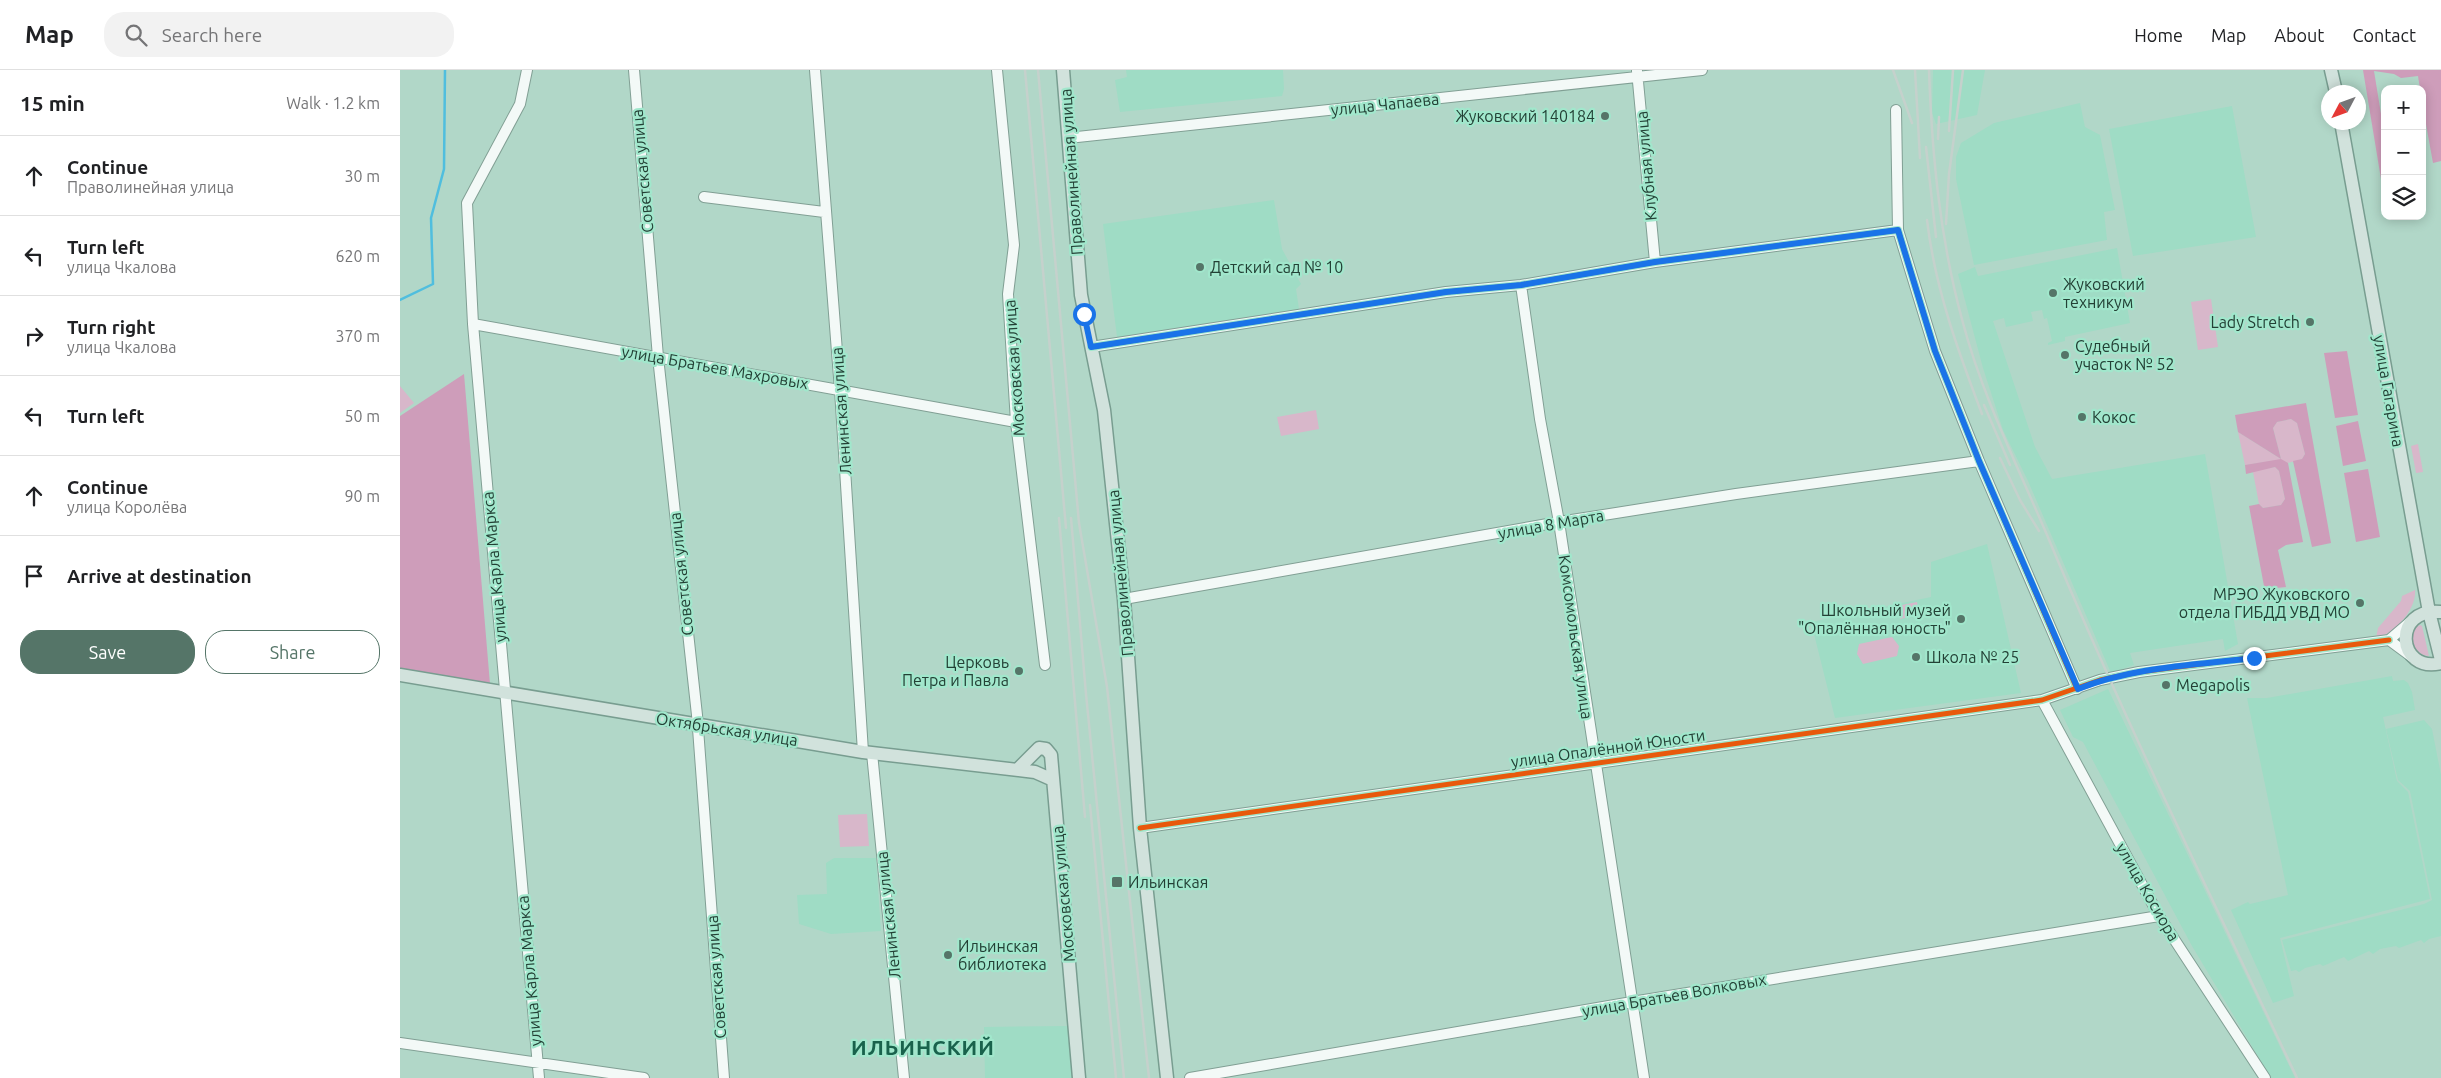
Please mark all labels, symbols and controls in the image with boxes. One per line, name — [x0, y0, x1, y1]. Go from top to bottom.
search box — [104, 12, 454, 57]
text: Map — [25, 21, 74, 48]
icon: search — [122, 21, 150, 49]
text: Search here — [162, 24, 262, 46]
text: Home — [2134, 25, 2183, 45]
text: Map — [2211, 25, 2246, 45]
text: About — [2274, 25, 2324, 45]
text: Contact — [2352, 25, 2416, 45]
north arrow — [2321, 85, 2366, 130]
map controls — [2381, 85, 2426, 220]
button: + — [2381, 85, 2426, 130]
street label: Праволинейная улица — [1056, 88, 1086, 256]
street label: улица Чапаева — [1330, 89, 1440, 119]
text: 15 min — [20, 91, 85, 115]
text: Walk · 1.2 km — [286, 94, 380, 112]
place label: Жуковский 140184 — [1455, 107, 1595, 125]
street label: Советская улица — [628, 109, 656, 233]
marker: Жуковский 140184 — [1599, 110, 1611, 122]
street label: Клубная улица — [1632, 110, 1660, 222]
button: − — [2381, 130, 2426, 175]
text: Continue — [67, 156, 148, 178]
icon: ahead — [20, 162, 48, 190]
text: 30 m — [344, 167, 380, 185]
button: layers — [2381, 175, 2426, 220]
text: Праволинейная улица — [67, 178, 234, 196]
text: Turn left — [67, 236, 145, 258]
icon: left — [20, 242, 48, 270]
text: 620 m — [335, 247, 380, 265]
text: улица Чкалова — [67, 258, 177, 276]
place label: Детский сад № 10 — [1210, 258, 1343, 276]
marker: Детский сад № 10 — [1194, 261, 1206, 273]
place label: Жуковский техникум — [2063, 275, 2145, 311]
marker: Жуковский техникум — [2047, 287, 2059, 299]
street label: Московская улица — [1000, 299, 1028, 437]
route start — [1073, 303, 1096, 326]
place label: Lady Stretch — [2210, 313, 2300, 331]
text: Turn right — [67, 316, 155, 338]
marker: Lady Stretch — [2304, 316, 2316, 328]
icon: right — [20, 322, 48, 350]
text: 370 m — [335, 327, 380, 345]
street label: улица Гагарина — [2370, 334, 2408, 448]
place label: Судебный участок № 52 — [2075, 337, 2175, 373]
text: улица Чкалова — [67, 338, 177, 356]
street label: улица Братьев Махровых — [620, 342, 810, 392]
street label: Ленинская улица — [828, 347, 854, 475]
marker: Судебный участок № 52 — [2059, 349, 2071, 361]
icon: left — [20, 402, 48, 430]
text: Turn left — [67, 405, 145, 427]
text: 50 m — [344, 407, 380, 425]
place label: Кокос — [2092, 408, 2136, 426]
marker: Кокос — [2076, 411, 2088, 423]
text: Continue — [67, 476, 148, 498]
icon: ahead — [20, 482, 48, 510]
text: 90 m — [344, 487, 380, 505]
street label: Праволинейная улица — [1104, 489, 1136, 657]
street label: улица Карла Маркса — [478, 491, 510, 643]
text: улица Королёва — [67, 498, 187, 516]
street label: улица 8 Марта — [1497, 506, 1605, 542]
street label: Советская улица — [666, 511, 696, 637]
street label: Комсомольская улица — [1556, 554, 1596, 720]
icon: arrive — [20, 562, 48, 590]
text: Arrive at destination — [67, 565, 252, 587]
place label: МРЭО Жуковского отдела ГИБДД УВД МО — [2179, 585, 2350, 621]
marker: МРЭО Жуковского отдела ГИБДД УВД МО — [2354, 597, 2366, 609]
place label: Школьный музей "Опалённая юность" — [1798, 601, 1951, 637]
marker: Школьный музей "Опалённая юность" — [1955, 613, 1967, 625]
button: Save — [20, 630, 195, 674]
button: Share — [205, 630, 380, 674]
route end — [2243, 647, 2266, 670]
place label: Школа № 25 — [1926, 648, 2019, 666]
marker: Школа № 25 — [1910, 651, 1922, 663]
place label: Церковь Петра и Павла — [902, 653, 1009, 689]
marker: Церковь Петра и Павла — [1013, 665, 1025, 677]
place label: Megapolis — [2176, 676, 2250, 694]
marker: Megapolis — [2160, 679, 2172, 691]
street label: Октябрьская улица — [655, 709, 799, 749]
street label: улица Опалённой Юности — [1510, 725, 1706, 771]
street label: Московская улица — [1048, 825, 1078, 963]
street label: улица Косиора — [2113, 840, 2183, 944]
street label: Ленинская улица — [872, 850, 904, 980]
place label: Ильинская — [1128, 873, 1208, 891]
marker: Ильинская — [1110, 875, 1124, 889]
street label: улица Карла Маркса — [513, 895, 545, 1047]
street label: Советская улица — [703, 915, 729, 1039]
place label: Ильинская библиотека — [958, 937, 1047, 973]
marker: Ильинская библиотека — [942, 949, 954, 961]
street label: улица Братьев Волковых — [1581, 970, 1767, 1020]
district label: ИЛЬИНСКИЙ — [851, 1035, 995, 1059]

